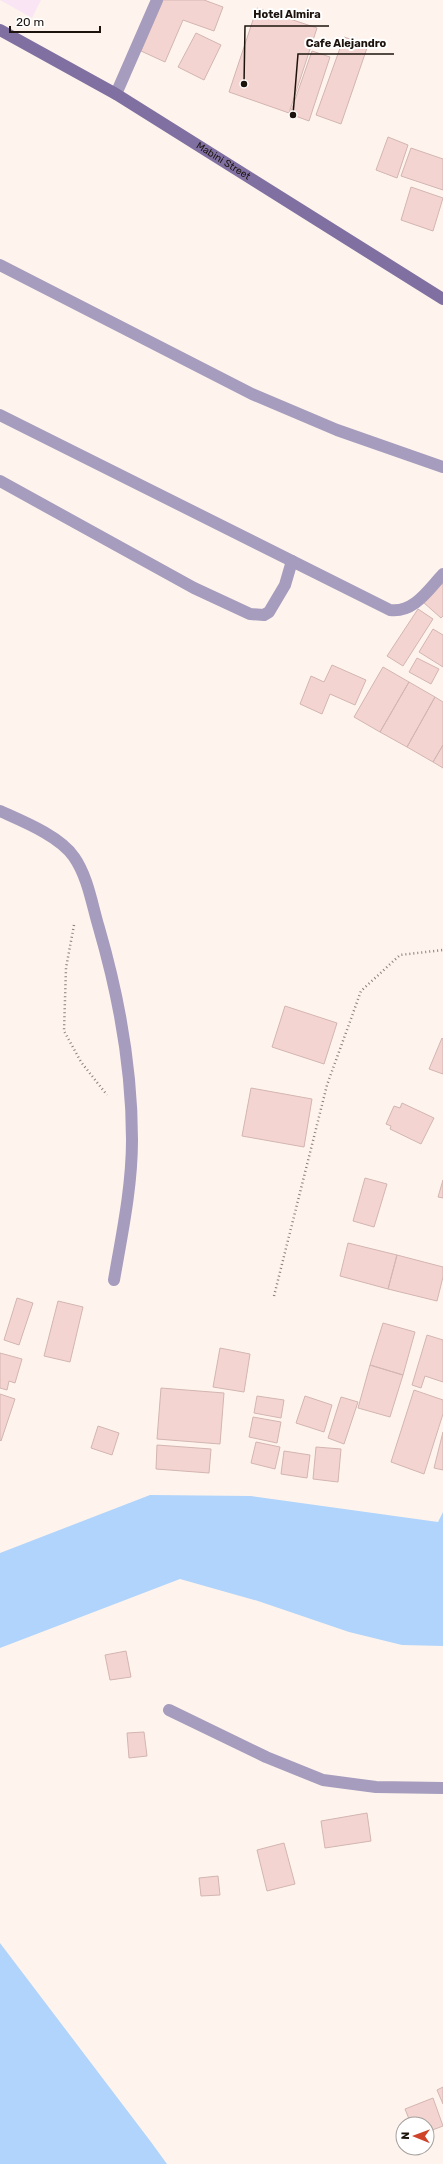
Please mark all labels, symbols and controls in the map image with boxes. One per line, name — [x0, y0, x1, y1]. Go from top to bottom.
callout: Hotel Almira — [245, 3, 329, 26]
scale bar — [10, 8, 100, 34]
text: Hotel Almira — [253, 8, 321, 21]
text: 20 m — [16, 15, 44, 29]
callout: Cafe Alejandro — [298, 31, 394, 54]
text: Cafe Alejandro — [306, 37, 387, 50]
street label: Mabini Street — [194, 140, 253, 183]
north arrow — [395, 2116, 435, 2156]
text: N — [399, 2132, 412, 2140]

